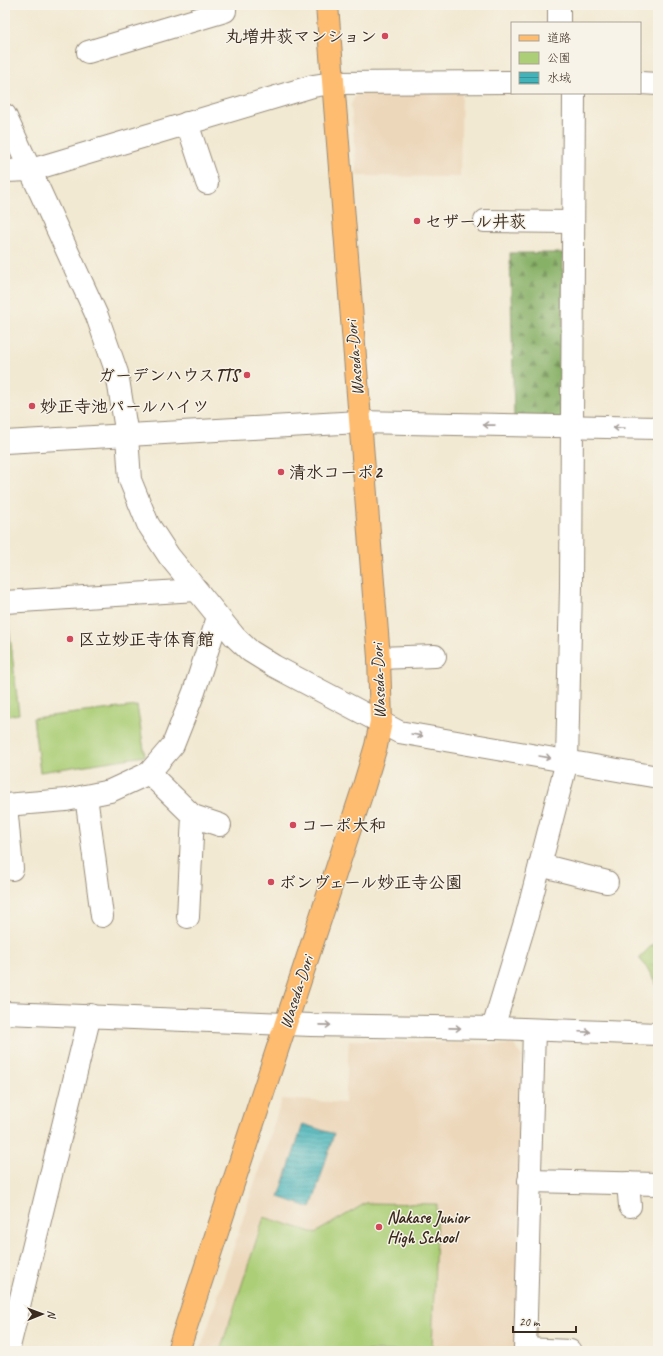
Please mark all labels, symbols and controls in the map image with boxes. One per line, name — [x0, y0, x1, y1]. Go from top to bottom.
legend — [511, 22, 641, 94]
place label: 丸増井荻マンション — [225, 26, 377, 47]
text: 道路 — [547, 30, 571, 46]
marker: 丸増井荻マンション — [380, 31, 390, 41]
text: 公園 — [547, 50, 571, 66]
text: 水域 — [547, 70, 571, 86]
place label: セザール井荻 — [425, 211, 526, 232]
marker: セザール井荻 — [412, 216, 422, 226]
street label: Waseda-Dori — [341, 318, 368, 396]
place label: ガーデンハウスTTS — [98, 365, 242, 386]
marker: ガーデンハウスTTS — [242, 370, 252, 380]
place label: 妙正寺池パールハイツ — [40, 396, 209, 417]
marker: 妙正寺池パールハイツ — [27, 401, 37, 411]
one-way arrow — [483, 421, 496, 429]
one-way arrow — [613, 424, 626, 431]
place label: 清水コーポ2 — [289, 462, 383, 483]
marker: 清水コーポ2 — [276, 467, 286, 477]
place label: 区立妙正寺体育館 — [78, 629, 214, 650]
marker: 区立妙正寺体育館 — [65, 634, 75, 644]
street label: Waseda-Dori — [367, 641, 390, 719]
one-way arrow — [410, 731, 423, 739]
one-way arrow — [538, 753, 551, 761]
place label: コーポ大和 — [301, 815, 386, 836]
marker: コーポ大和 — [288, 820, 298, 830]
place label: ボンヴェール妙正寺公園 — [279, 872, 462, 893]
marker: ボンヴェール妙正寺公園 — [266, 877, 276, 887]
street label: Waseda-Dori — [275, 951, 319, 1031]
one-way arrow — [318, 1022, 331, 1029]
one-way arrow — [448, 1024, 461, 1032]
one-way arrow — [578, 1028, 591, 1035]
place label: Nakase Junior High School — [387, 1207, 471, 1248]
marker: Nakase Junior High School — [374, 1222, 384, 1232]
north arrow — [22, 1294, 62, 1334]
scale bar — [513, 1308, 576, 1334]
text: N — [45, 1310, 59, 1320]
text: 20 m — [519, 1314, 541, 1330]

